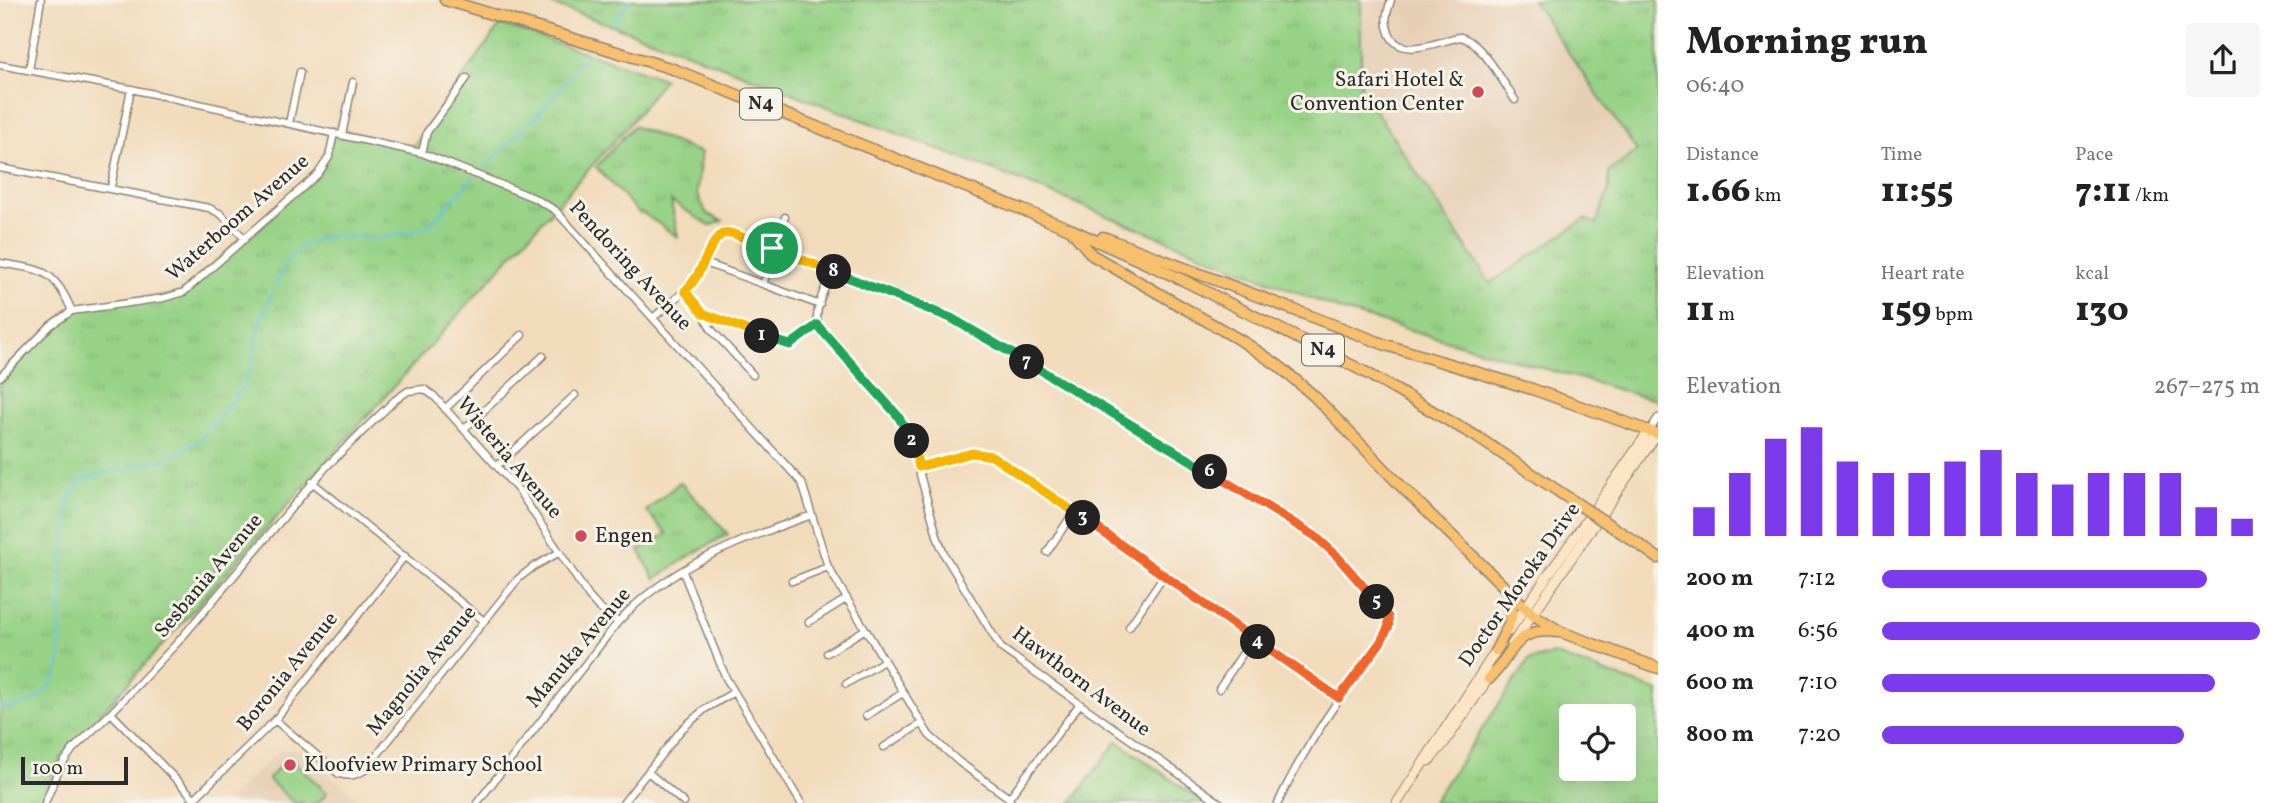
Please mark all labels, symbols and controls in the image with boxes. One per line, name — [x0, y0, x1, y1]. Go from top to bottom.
text: Morning run — [1686, 17, 1928, 70]
button: share — [2186, 23, 2260, 97]
place label: Safari Hotel & Convention Center — [1290, 66, 1464, 119]
text: 06:40 — [1686, 70, 1744, 102]
marker: Safari Hotel & Convention Center — [1470, 84, 1486, 100]
road number: N4 — [740, 88, 782, 120]
text: Distance — [1686, 142, 1759, 168]
text: Time — [1881, 142, 1922, 168]
text: Pace — [2075, 142, 2113, 168]
street label: Waterboom Avenue — [160, 148, 316, 288]
text: 1.66 — [1686, 168, 1751, 216]
text: 11:55 — [1881, 168, 1953, 216]
text: 7:11 — [2075, 168, 2131, 216]
text: km — [1751, 183, 1782, 209]
text: /km — [2131, 183, 2169, 209]
street label: Pendoring Avenue — [562, 194, 698, 338]
pin — [742, 218, 802, 278]
icon: arrive — [753, 229, 791, 267]
pin: 8 — [816, 254, 852, 290]
text: 8 — [828, 258, 839, 284]
text: Elevation — [1686, 261, 1765, 287]
text: Heart rate — [1881, 261, 1965, 287]
text: kcal — [2075, 261, 2109, 287]
text: 11 — [1686, 287, 1715, 335]
text: 159 — [1881, 287, 1931, 335]
text: 130 — [2075, 287, 2129, 335]
text: m — [1715, 302, 1735, 328]
text: bpm — [1931, 302, 1973, 328]
pin: 1 — [744, 318, 780, 354]
text: 1 — [758, 322, 765, 348]
road number: N4 — [1302, 334, 1344, 366]
pin: 7 — [1010, 344, 1044, 380]
text: 7 — [1022, 348, 1031, 374]
text: Elevation — [1686, 371, 1782, 403]
text: 267–275 m — [2154, 371, 2260, 403]
street label: Wisteria Avenue — [449, 391, 569, 525]
pin: 2 — [894, 424, 930, 458]
text: 2 — [907, 427, 916, 453]
pin: 6 — [1192, 454, 1228, 490]
text: 6 — [1204, 458, 1215, 484]
street label: Doctor Moroka Drive — [1452, 497, 1588, 673]
pin: 3 — [1066, 500, 1100, 536]
text: 3 — [1078, 504, 1087, 530]
street label: Sesbania Avenue — [148, 507, 270, 645]
place label: Engen — [595, 522, 653, 551]
marker: Engen — [573, 528, 589, 544]
text: 200 m — [1686, 563, 1753, 595]
text: 7:12 — [1798, 563, 1836, 595]
street label: Manuka Avenue — [520, 582, 638, 714]
pin: 5 — [1360, 584, 1394, 620]
text: 5 — [1372, 588, 1381, 614]
street label: Magnolia Avenue — [360, 600, 484, 742]
street label: Boronia Avenue — [231, 606, 345, 738]
text: 400 m — [1686, 615, 1755, 647]
text: 6:56 — [1798, 615, 1838, 647]
street label: Hawthorn Avenue — [1006, 620, 1157, 744]
pin: 4 — [1240, 624, 1276, 660]
text: 4 — [1252, 628, 1263, 654]
text: 600 m — [1686, 667, 1754, 699]
text: 7:10 — [1798, 667, 1837, 699]
map controls — [1559, 704, 1636, 781]
button: locate — [1559, 704, 1636, 781]
text: 800 m — [1686, 719, 1754, 751]
text: 7:20 — [1798, 719, 1841, 751]
place label: Kloofview Primary School — [304, 751, 543, 780]
scale bar — [21, 754, 128, 786]
text: 100 m — [32, 756, 83, 782]
marker: Kloofview Primary School — [282, 757, 298, 773]

